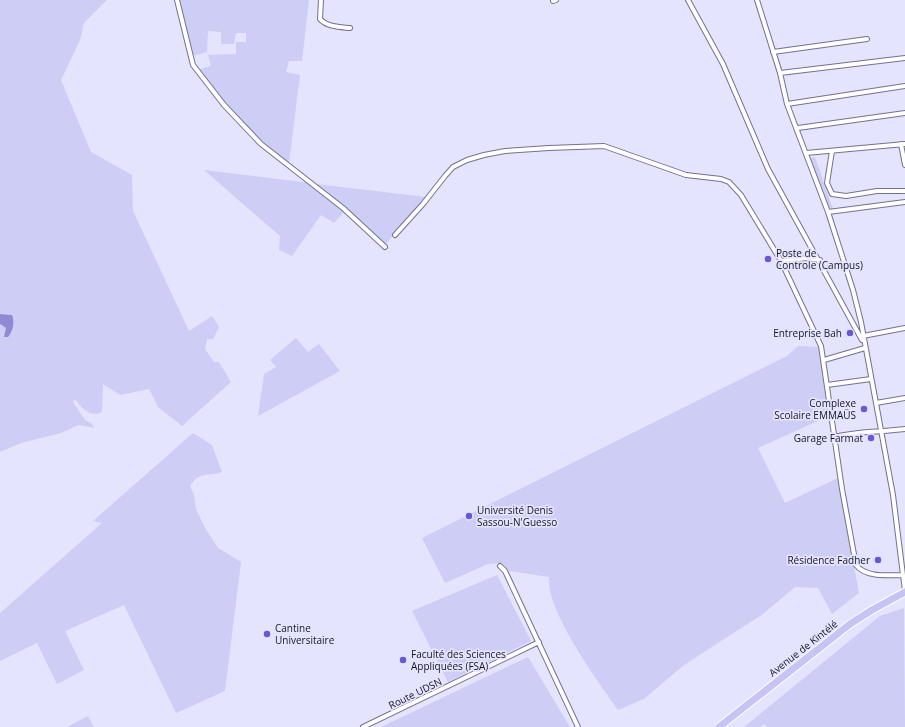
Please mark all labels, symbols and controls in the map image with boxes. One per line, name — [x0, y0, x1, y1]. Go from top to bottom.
place label: Poste de Controle (Campus) — [776, 246, 863, 272]
marker: Poste de Controle (Campus) — [763, 254, 773, 264]
place label: Entreprise Bah — [773, 326, 842, 340]
marker: Entreprise Bah — [845, 328, 855, 338]
place label: Complexe Scolaire EMMAÜS — [774, 396, 856, 422]
marker: Complexe Scolaire EMMAÜS — [859, 404, 869, 414]
place label: Garage Farmat — [794, 431, 863, 445]
marker: Garage Farmat — [866, 433, 876, 443]
place label: Université Denis Sassou-N'Guesso — [477, 503, 557, 529]
marker: Université Denis Sassou-N'Guesso — [464, 511, 474, 521]
place label: Résidence Fadher — [787, 553, 870, 567]
marker: Résidence Fadher — [873, 555, 883, 565]
street label: Avenue de Kintélé — [766, 616, 841, 679]
place label: Cantine Universitaire — [275, 621, 335, 647]
marker: Cantine Universitaire — [262, 629, 272, 639]
place label: Faculté des Sciences Appliquées (FSA) — [411, 647, 506, 673]
marker: Faculté des Sciences Appliquées (FSA) — [398, 655, 408, 665]
street label: Route UDSN — [386, 674, 444, 712]

